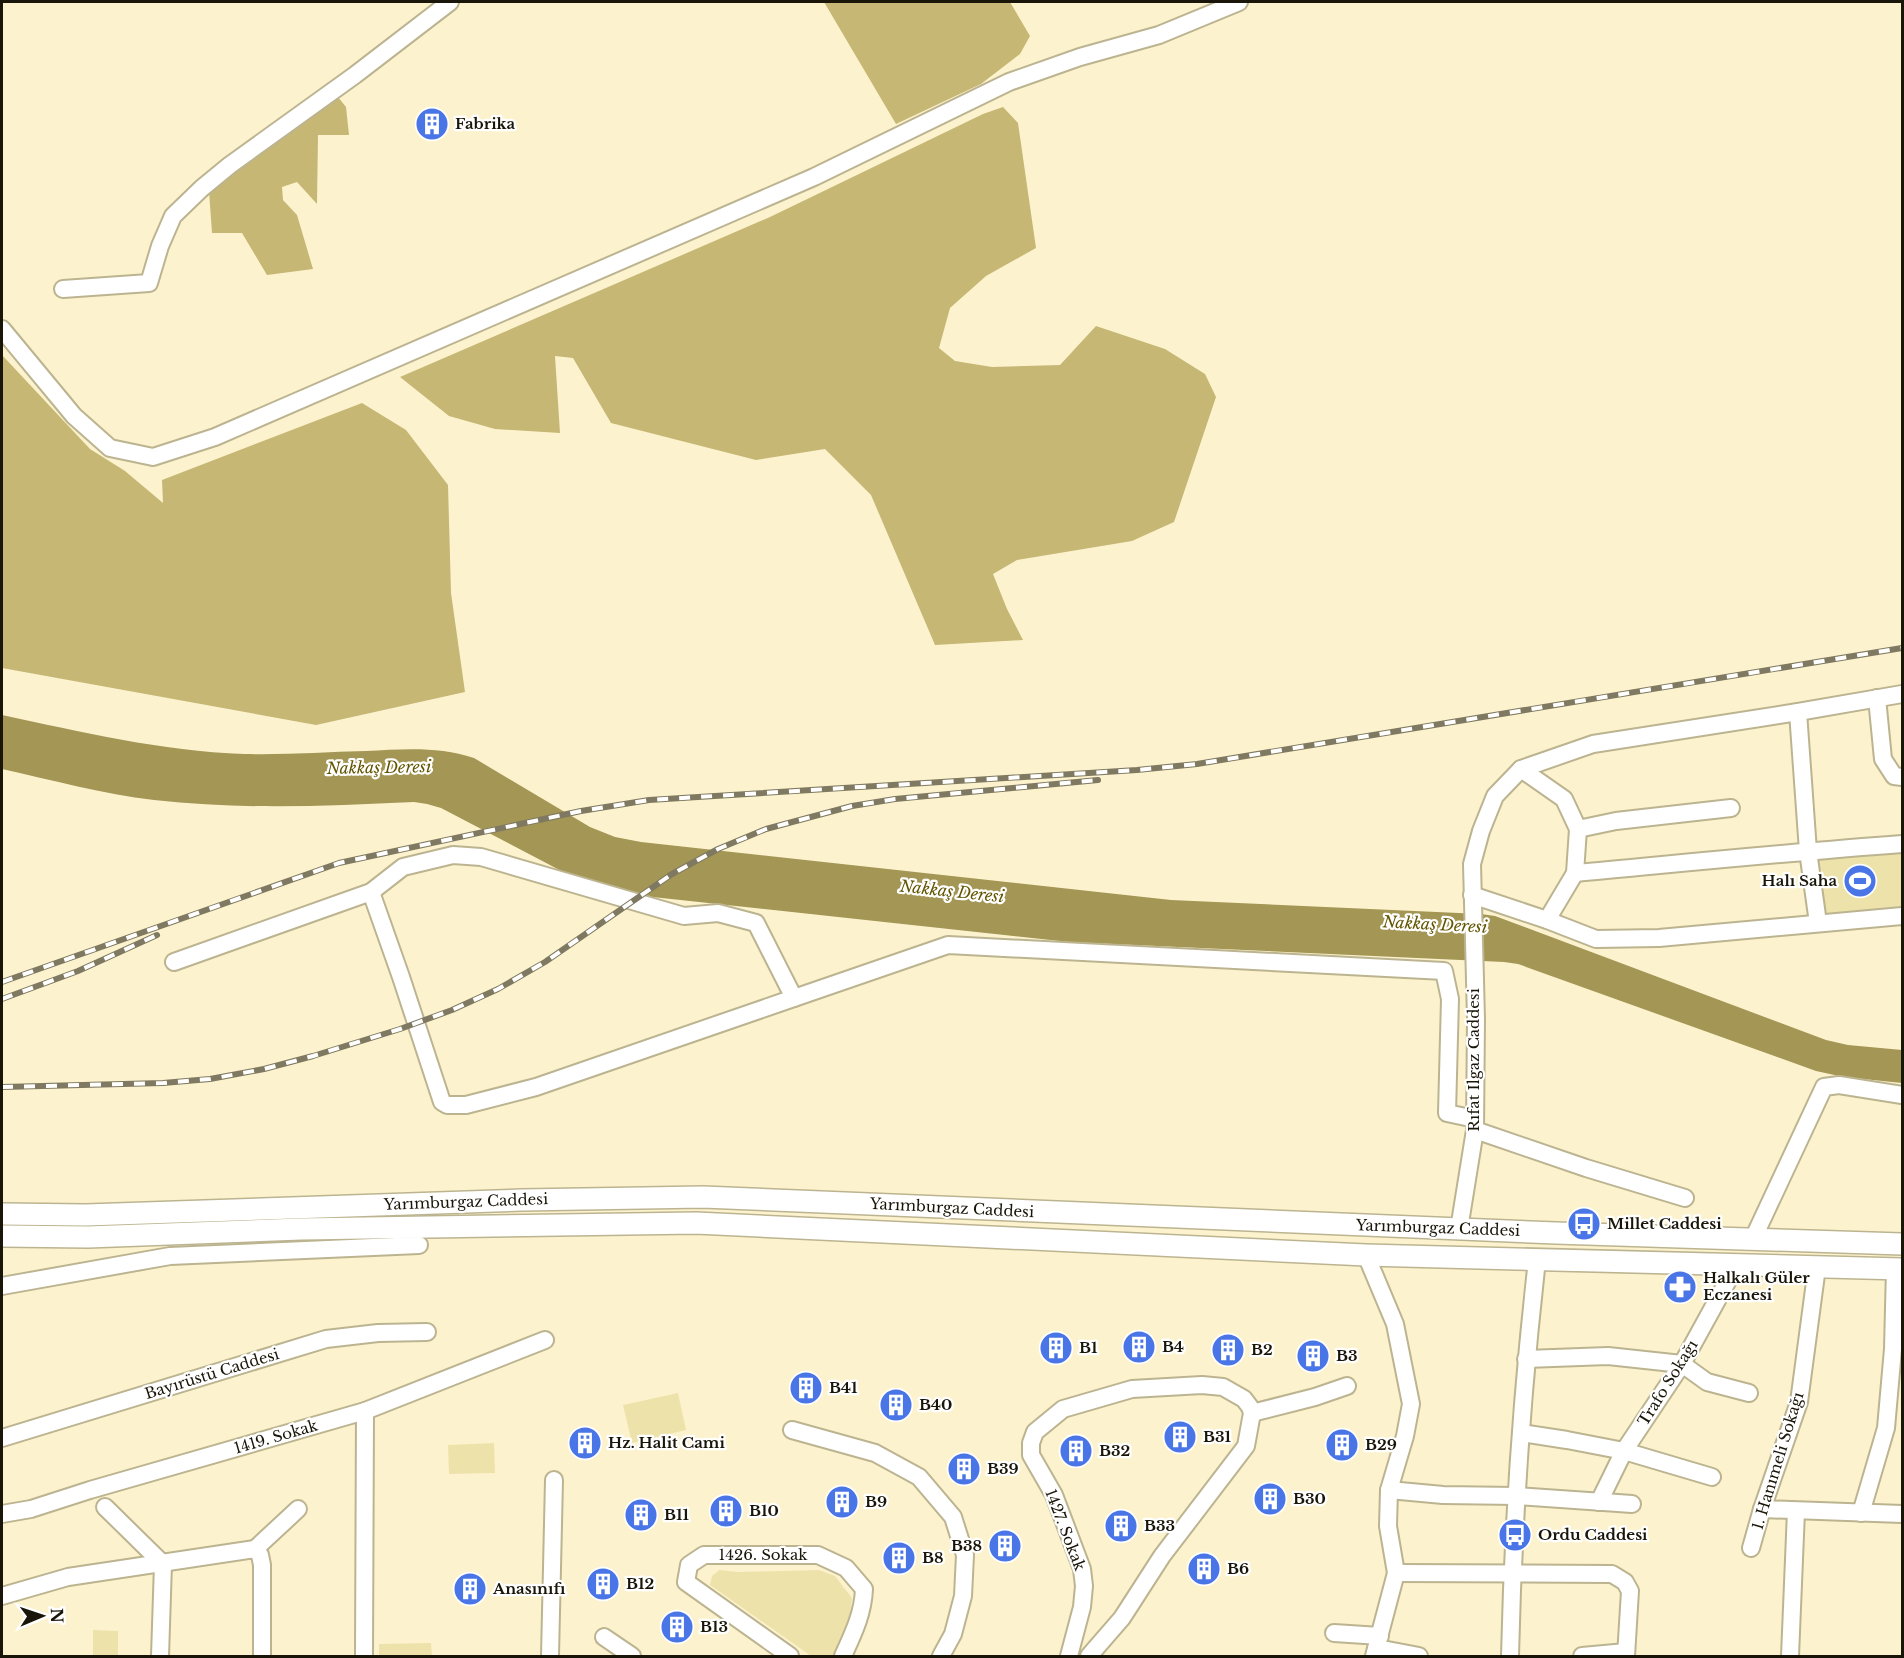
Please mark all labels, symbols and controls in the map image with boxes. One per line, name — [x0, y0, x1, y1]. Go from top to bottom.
building icon: Fabrika — [414, 106, 450, 142]
place label: Fabrika — [455, 114, 516, 133]
water label: Nakkaş Deresi — [326, 756, 432, 778]
sports icon: Halı Saha — [1842, 863, 1878, 899]
place label: Halı Saha — [1762, 871, 1837, 890]
water label: Nakkaş Deresi — [898, 875, 1006, 906]
water label: Nakkaş Deresi — [1381, 911, 1488, 937]
street label: Rıfat Ilgaz Caddesi — [1464, 988, 1483, 1132]
street label: Yarımburgaz Caddesi — [383, 1189, 548, 1214]
street label: Yarımburgaz Caddesi — [868, 1194, 1035, 1221]
bus stop icon: Millet Caddesi — [1566, 1206, 1602, 1242]
place label: Millet Caddesi — [1607, 1214, 1722, 1233]
street label: Yarımburgaz Caddesi — [1355, 1215, 1520, 1240]
place label: Halkalı Güler Eczanesi — [1703, 1268, 1810, 1304]
pharmacy icon: Halkalı Güler Eczanesi — [1662, 1269, 1698, 1305]
building icon: B4 — [1121, 1329, 1157, 1365]
building icon: B1 — [1038, 1330, 1074, 1366]
building icon: B2 — [1210, 1332, 1246, 1368]
street label: Trafo Sokağı — [1634, 1336, 1702, 1429]
place label: B4 — [1162, 1337, 1184, 1356]
place label: B1 — [1079, 1338, 1098, 1357]
building icon: B3 — [1295, 1338, 1331, 1374]
place label: B2 — [1251, 1340, 1273, 1359]
street label: Bayırüstü Caddesi — [142, 1344, 281, 1403]
place label: B3 — [1336, 1346, 1358, 1365]
building icon: B41 — [788, 1370, 824, 1406]
place label: B41 — [829, 1378, 858, 1397]
building icon: B40 — [878, 1387, 914, 1423]
street label: 1. Hanımeli Sokağı — [1748, 1390, 1807, 1532]
place label: B40 — [919, 1395, 952, 1414]
street label: 1419. Sokak — [232, 1415, 321, 1457]
building icon: B31 — [1162, 1419, 1198, 1455]
building icon: Hz. Halit Cami — [567, 1425, 603, 1461]
place label: B31 — [1203, 1427, 1232, 1446]
building icon: B29 — [1324, 1427, 1360, 1463]
place label: Hz. Halit Cami — [608, 1433, 725, 1452]
building icon: B32 — [1058, 1433, 1094, 1469]
place label: B29 — [1365, 1435, 1397, 1454]
place label: B32 — [1099, 1441, 1131, 1460]
building icon: B39 — [946, 1451, 982, 1487]
place label: B39 — [987, 1459, 1019, 1478]
building icon: B30 — [1252, 1481, 1288, 1517]
building icon: B9 — [824, 1484, 860, 1520]
street label: 1427. Sokak — [1041, 1486, 1090, 1574]
place label: B30 — [1293, 1489, 1326, 1508]
place label: B9 — [865, 1492, 887, 1511]
building icon: B10 — [708, 1493, 744, 1529]
building icon: B11 — [623, 1497, 659, 1533]
place label: B10 — [749, 1501, 779, 1520]
place label: B11 — [664, 1505, 689, 1524]
building icon: B33 — [1103, 1508, 1139, 1544]
place label: B33 — [1144, 1516, 1175, 1535]
bus stop icon: Ordu Caddesi — [1497, 1517, 1533, 1553]
place label: Ordu Caddesi — [1538, 1525, 1648, 1544]
building icon: B38 — [987, 1528, 1023, 1564]
place label: B38 — [951, 1536, 982, 1555]
building icon: B8 — [881, 1540, 917, 1576]
street label: 1426. Sokak — [719, 1545, 808, 1564]
place label: B8 — [922, 1548, 943, 1567]
building icon: B6 — [1186, 1551, 1222, 1587]
place label: B6 — [1227, 1559, 1249, 1578]
building icon: B12 — [585, 1566, 621, 1602]
building icon: Anasınıfı — [452, 1571, 488, 1607]
place label: B12 — [626, 1574, 654, 1593]
place label: Anasınıfı — [492, 1579, 566, 1598]
north arrow — [12, 1586, 72, 1646]
text: N — [47, 1608, 67, 1623]
building icon: B13 — [659, 1609, 695, 1645]
place label: B13 — [700, 1617, 728, 1636]

